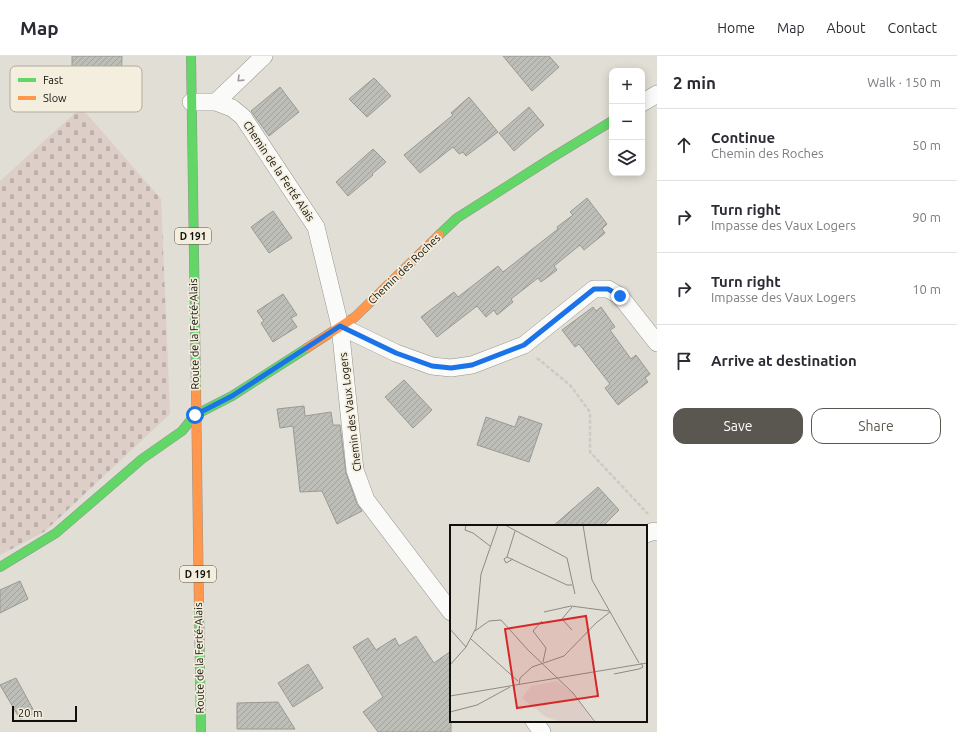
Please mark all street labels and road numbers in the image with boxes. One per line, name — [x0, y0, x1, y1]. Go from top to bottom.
street label: Chemin de la Ferté Alais — [241, 119, 317, 224]
road number: D 191 — [175, 228, 211, 244]
street label: Chemin des Roches — [366, 231, 443, 306]
street label: Route de la Ferté-Alais — [187, 278, 201, 390]
street label: Chemin des Vaux Logers — [337, 351, 363, 472]
road number: D 191 — [180, 566, 216, 582]
street label: Route de la Ferté-Alais — [192, 602, 206, 714]

